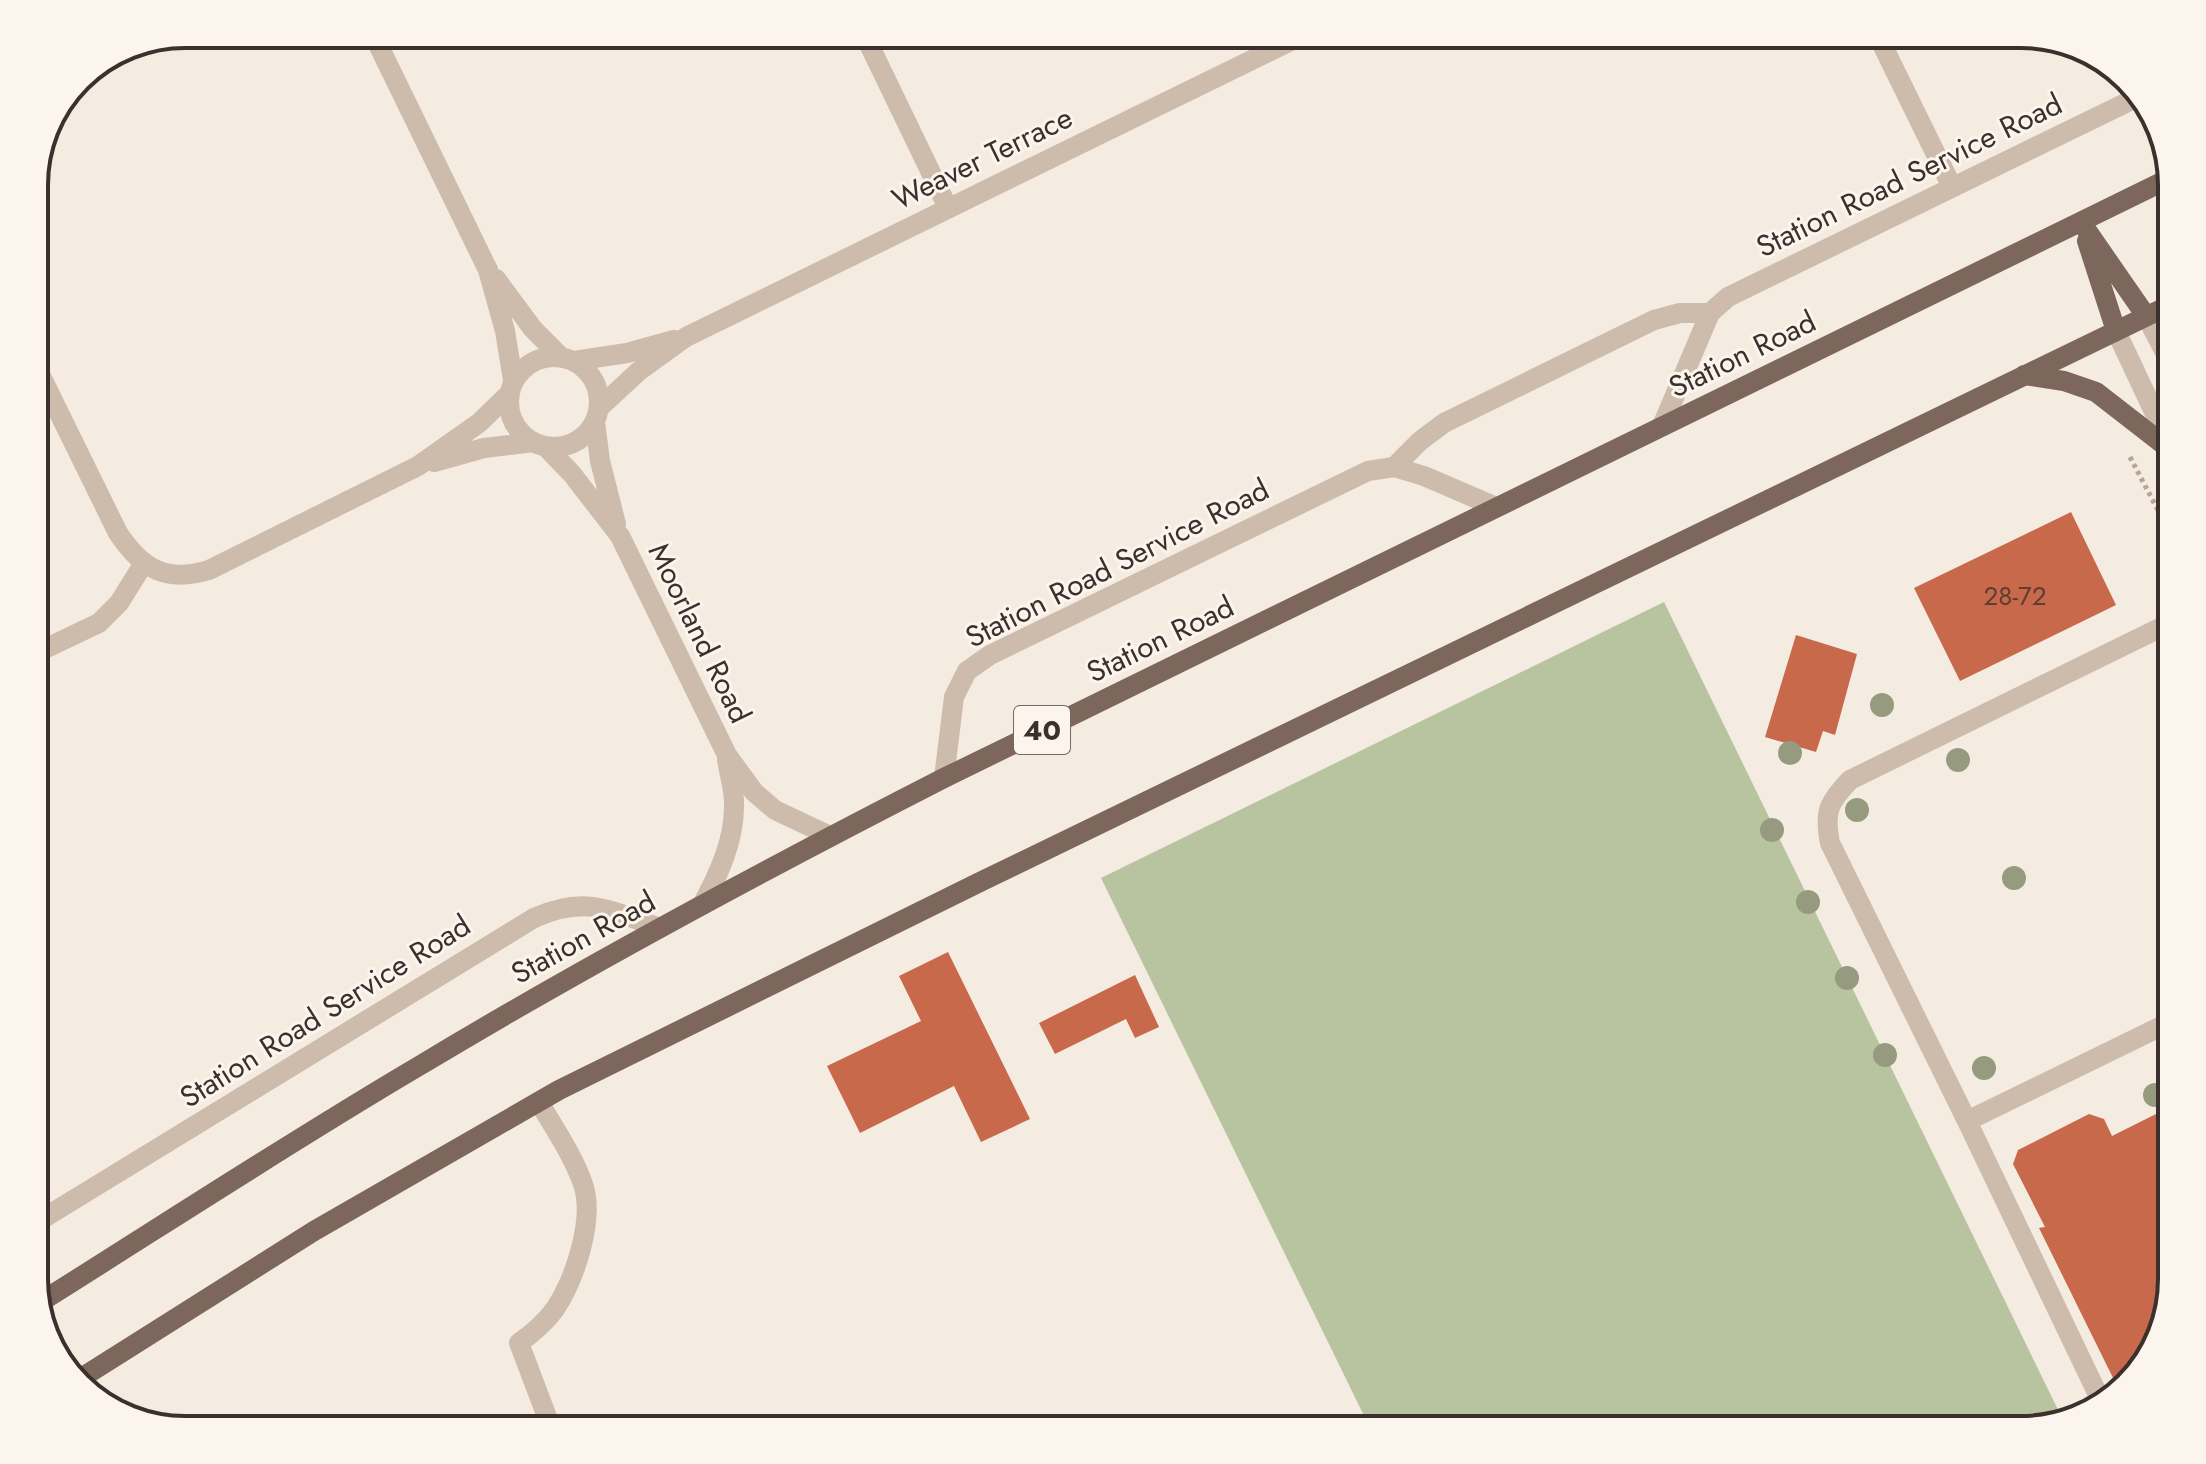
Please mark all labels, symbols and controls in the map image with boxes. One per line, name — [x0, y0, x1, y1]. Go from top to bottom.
street label: Station Road Service Road — [1749, 82, 2069, 268]
street label: Weaver Terrace — [885, 96, 1079, 220]
street label: Station Road — [1661, 300, 1823, 408]
street label: Station Road Service Road — [959, 471, 1275, 655]
street label: Moorland Road — [638, 536, 762, 730]
house number: 28-72 — [1984, 577, 2046, 615]
street label: Station Road — [1081, 588, 1239, 690]
road number: 40 — [1014, 706, 1070, 754]
street label: Station Road — [503, 880, 663, 994]
street label: Station Road Service Road — [171, 904, 479, 1118]

